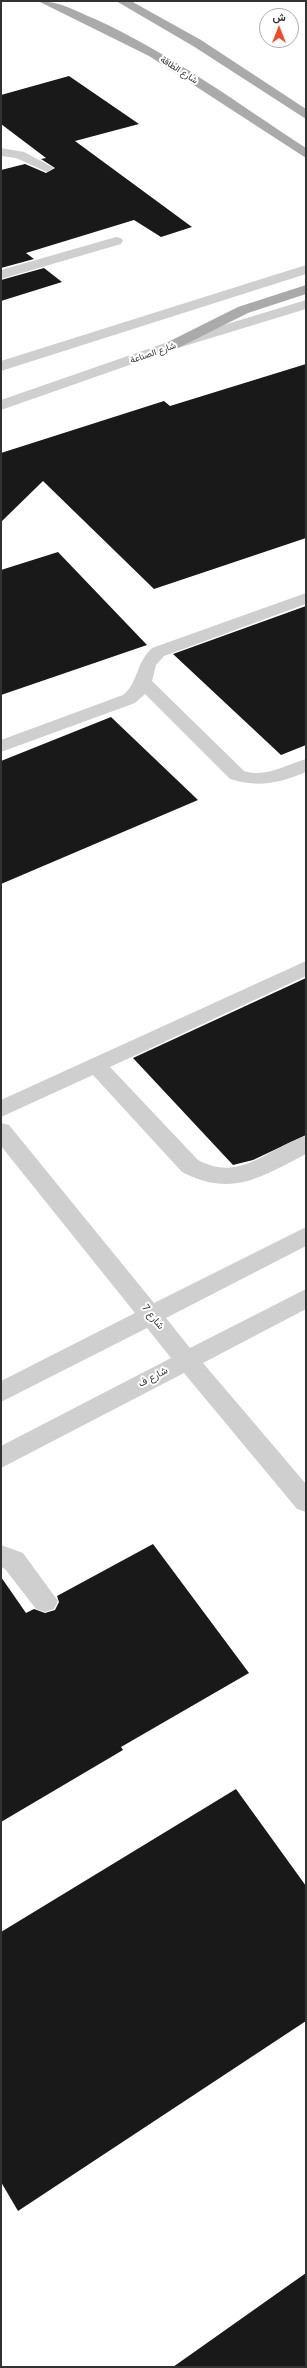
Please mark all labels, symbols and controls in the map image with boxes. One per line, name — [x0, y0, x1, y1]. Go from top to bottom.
north arrow — [259, 8, 299, 48]
text: ش — [272, 10, 286, 24]
street label: شارع الطاقة — [158, 54, 200, 86]
street label: شارع الصناعة — [129, 340, 177, 366]
street label: شارع 7 — [139, 1302, 167, 1332]
street label: شارع ف — [136, 1364, 170, 1390]

